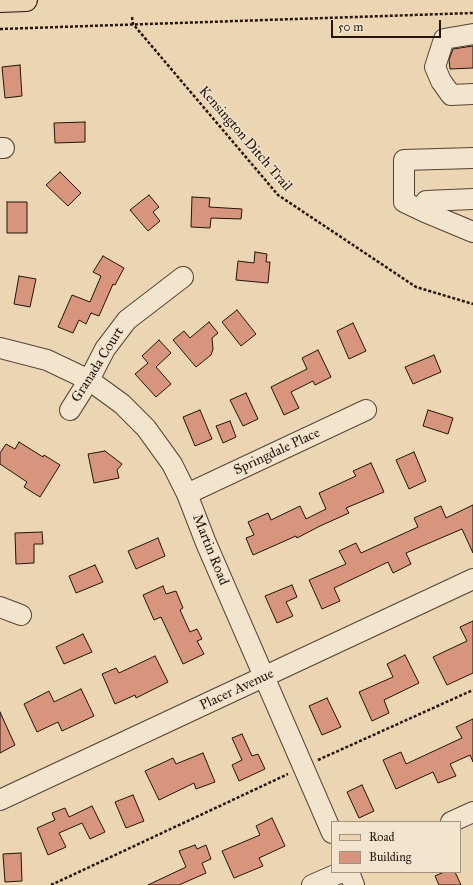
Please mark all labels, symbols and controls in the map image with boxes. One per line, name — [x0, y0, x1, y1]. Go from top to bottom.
scale bar — [333, 12, 443, 38]
text: 50 m — [338, 20, 363, 34]
street label: Kensington Ditch Trail — [195, 83, 295, 195]
street label: Granada Court — [68, 324, 128, 406]
street label: Springdale Place — [231, 425, 323, 479]
street label: Martin Road — [188, 512, 232, 588]
street label: Placer Avenue — [197, 666, 277, 714]
legend — [331, 821, 461, 873]
text: Road — [369, 830, 395, 844]
text: Building — [369, 850, 411, 864]

